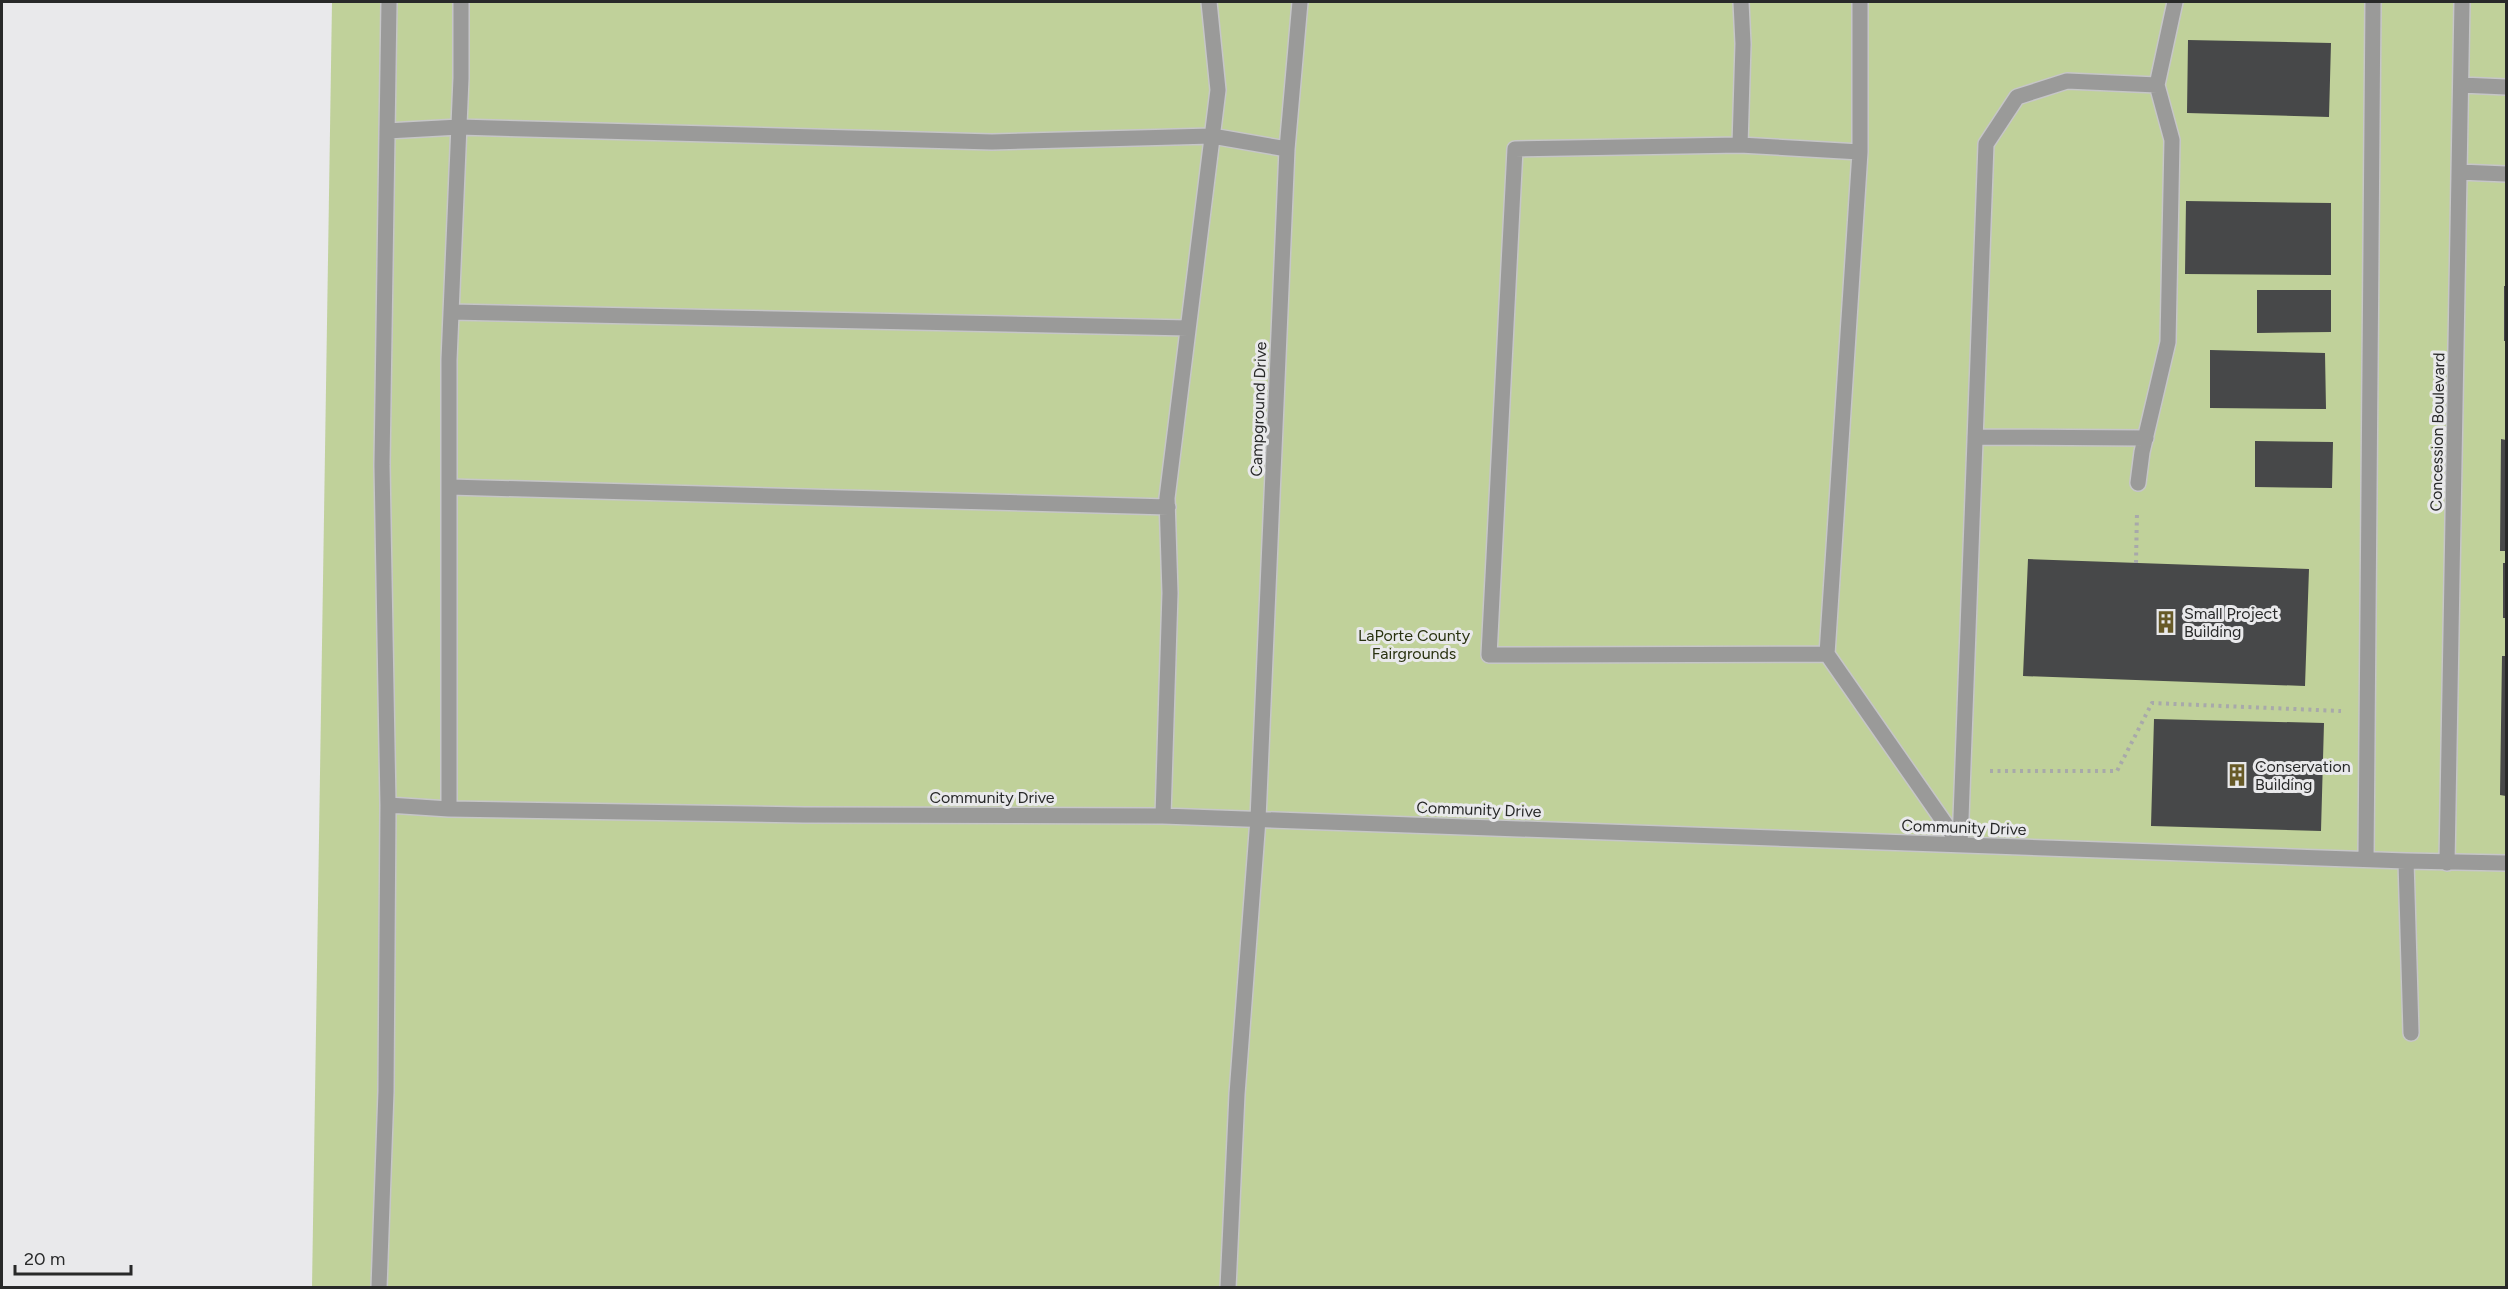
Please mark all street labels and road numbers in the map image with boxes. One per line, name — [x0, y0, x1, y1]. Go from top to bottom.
street label: Campground Drive — [1247, 341, 1270, 477]
street label: Concession Boulevard — [2427, 352, 2448, 512]
street label: Community Drive — [929, 788, 1055, 807]
street label: Community Drive — [1416, 798, 1542, 821]
street label: Community Drive — [1901, 816, 2027, 839]

